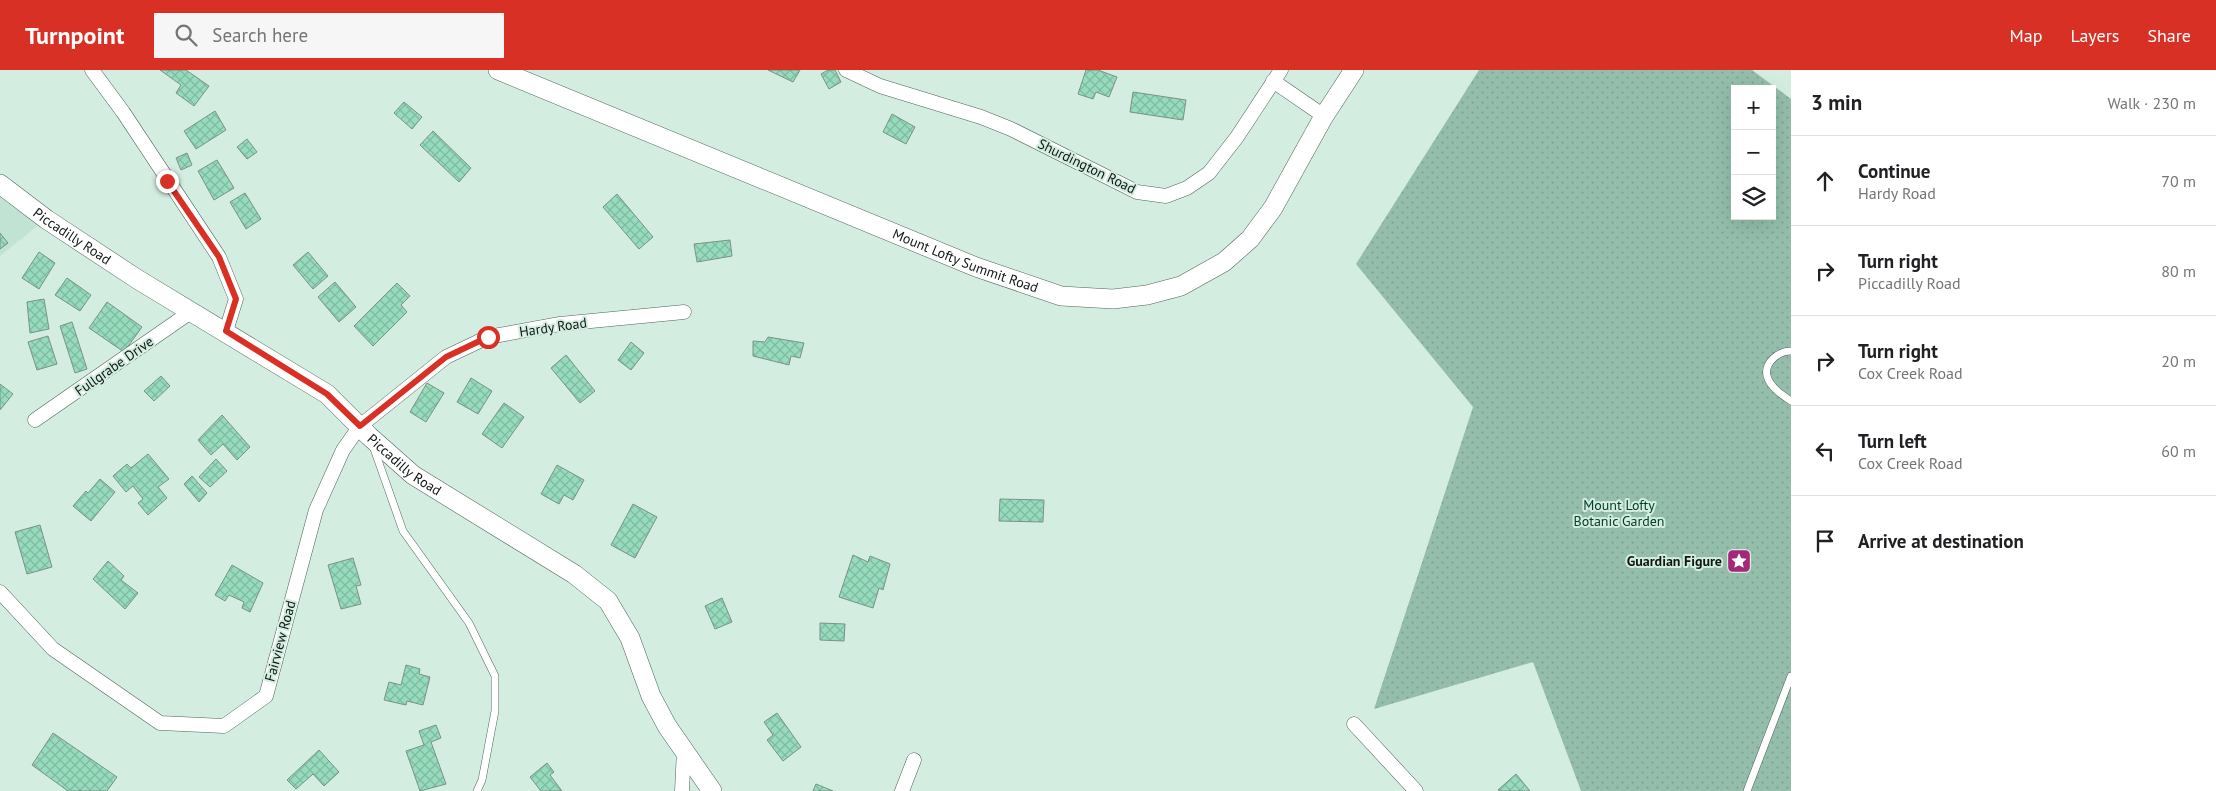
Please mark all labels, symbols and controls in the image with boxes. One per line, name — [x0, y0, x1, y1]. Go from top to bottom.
search box — [154, 13, 504, 58]
text: Turnpoint — [25, 20, 124, 51]
icon: search — [172, 21, 200, 49]
text: Search here — [212, 23, 308, 47]
text: Map — [2010, 24, 2042, 47]
text: Layers — [2070, 24, 2119, 47]
text: Share — [2147, 24, 2191, 47]
map controls — [1731, 85, 1776, 220]
button: + — [1731, 85, 1776, 130]
text: 3 min — [1811, 89, 1862, 116]
text: Walk · 230 m — [2107, 93, 2196, 113]
button: − — [1731, 130, 1776, 175]
street label: Shurdington Road — [1035, 134, 1139, 198]
text: Continue — [1858, 159, 1930, 183]
icon: ahead — [1811, 167, 1839, 195]
route end — [156, 170, 179, 193]
text: 70 m — [2161, 171, 2196, 191]
button: layers — [1731, 175, 1776, 220]
text: Hardy Road — [1858, 183, 1936, 203]
street label: Piccadilly Road — [30, 204, 115, 268]
street label: Mount Lofty Summit Road — [890, 225, 1041, 297]
text: Turn right — [1858, 249, 1938, 273]
icon: right — [1811, 257, 1839, 285]
text: 80 m — [2161, 261, 2196, 281]
text: Piccadilly Road — [1858, 273, 1961, 293]
street label: Hardy Road — [518, 313, 588, 341]
route start — [477, 326, 500, 349]
street label: Fullgrabe Drive — [71, 332, 157, 400]
text: Turn right — [1858, 339, 1938, 363]
icon: right — [1811, 347, 1839, 375]
text: 20 m — [2161, 351, 2196, 371]
text: Cox Creek Road — [1858, 363, 1963, 383]
text: Turn left — [1858, 429, 1927, 453]
street label: Piccadilly Road — [364, 430, 445, 499]
icon: left — [1811, 437, 1839, 465]
text: 60 m — [2161, 441, 2196, 461]
text: Cox Creek Road — [1858, 453, 1963, 473]
park label: Mount Lofty Botanic Garden — [1573, 496, 1665, 530]
icon: arrive — [1811, 527, 1839, 555]
text: Arrive at destination — [1858, 529, 2024, 553]
place icon: Guardian Figure — [1726, 548, 1752, 574]
place label: Guardian Figure — [1627, 552, 1722, 570]
street label: Fairview Road — [261, 598, 299, 684]

